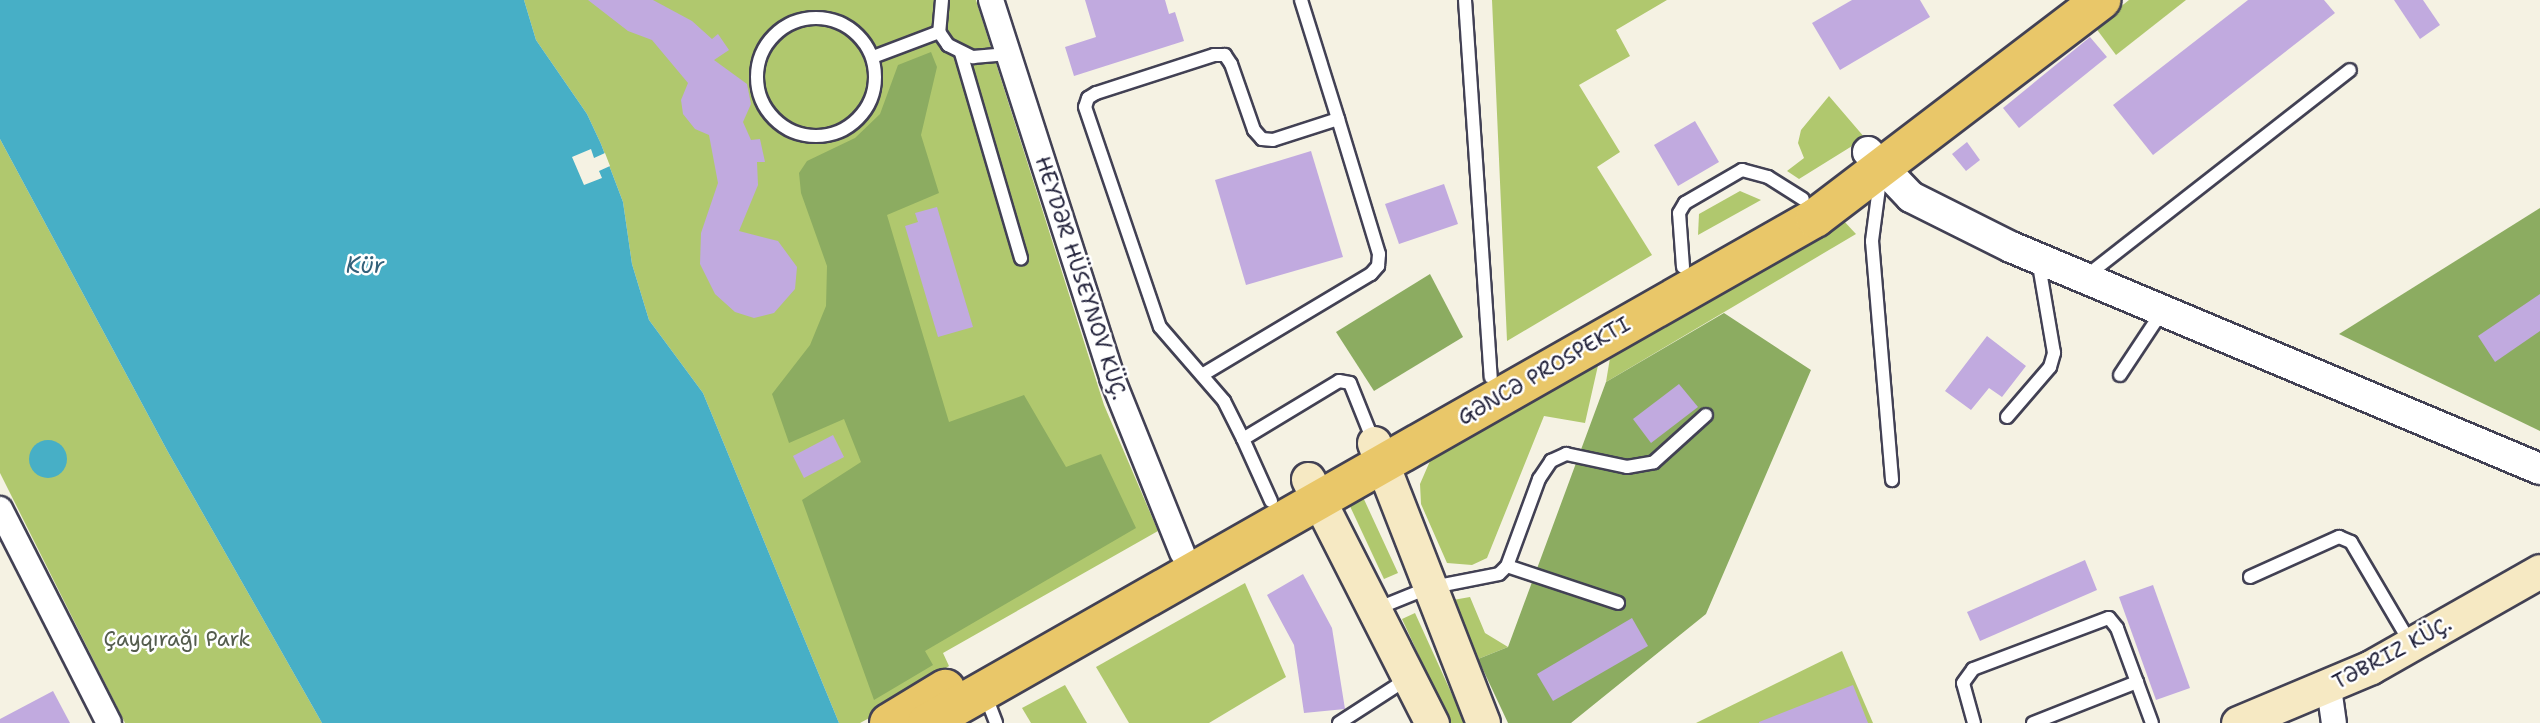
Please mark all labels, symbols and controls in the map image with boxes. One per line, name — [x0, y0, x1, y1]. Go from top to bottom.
street label: HEYDƏR HÜSEYNOV KÜÇ. — [1030, 153, 1132, 403]
water label: Kür — [346, 251, 384, 279]
street label: GƏNCƏ PROSPEKTI — [1453, 311, 1635, 431]
street label: TƏBRIZ KÜÇ. — [2328, 611, 2456, 695]
park label: Çayqırağı Park — [103, 626, 251, 652]

